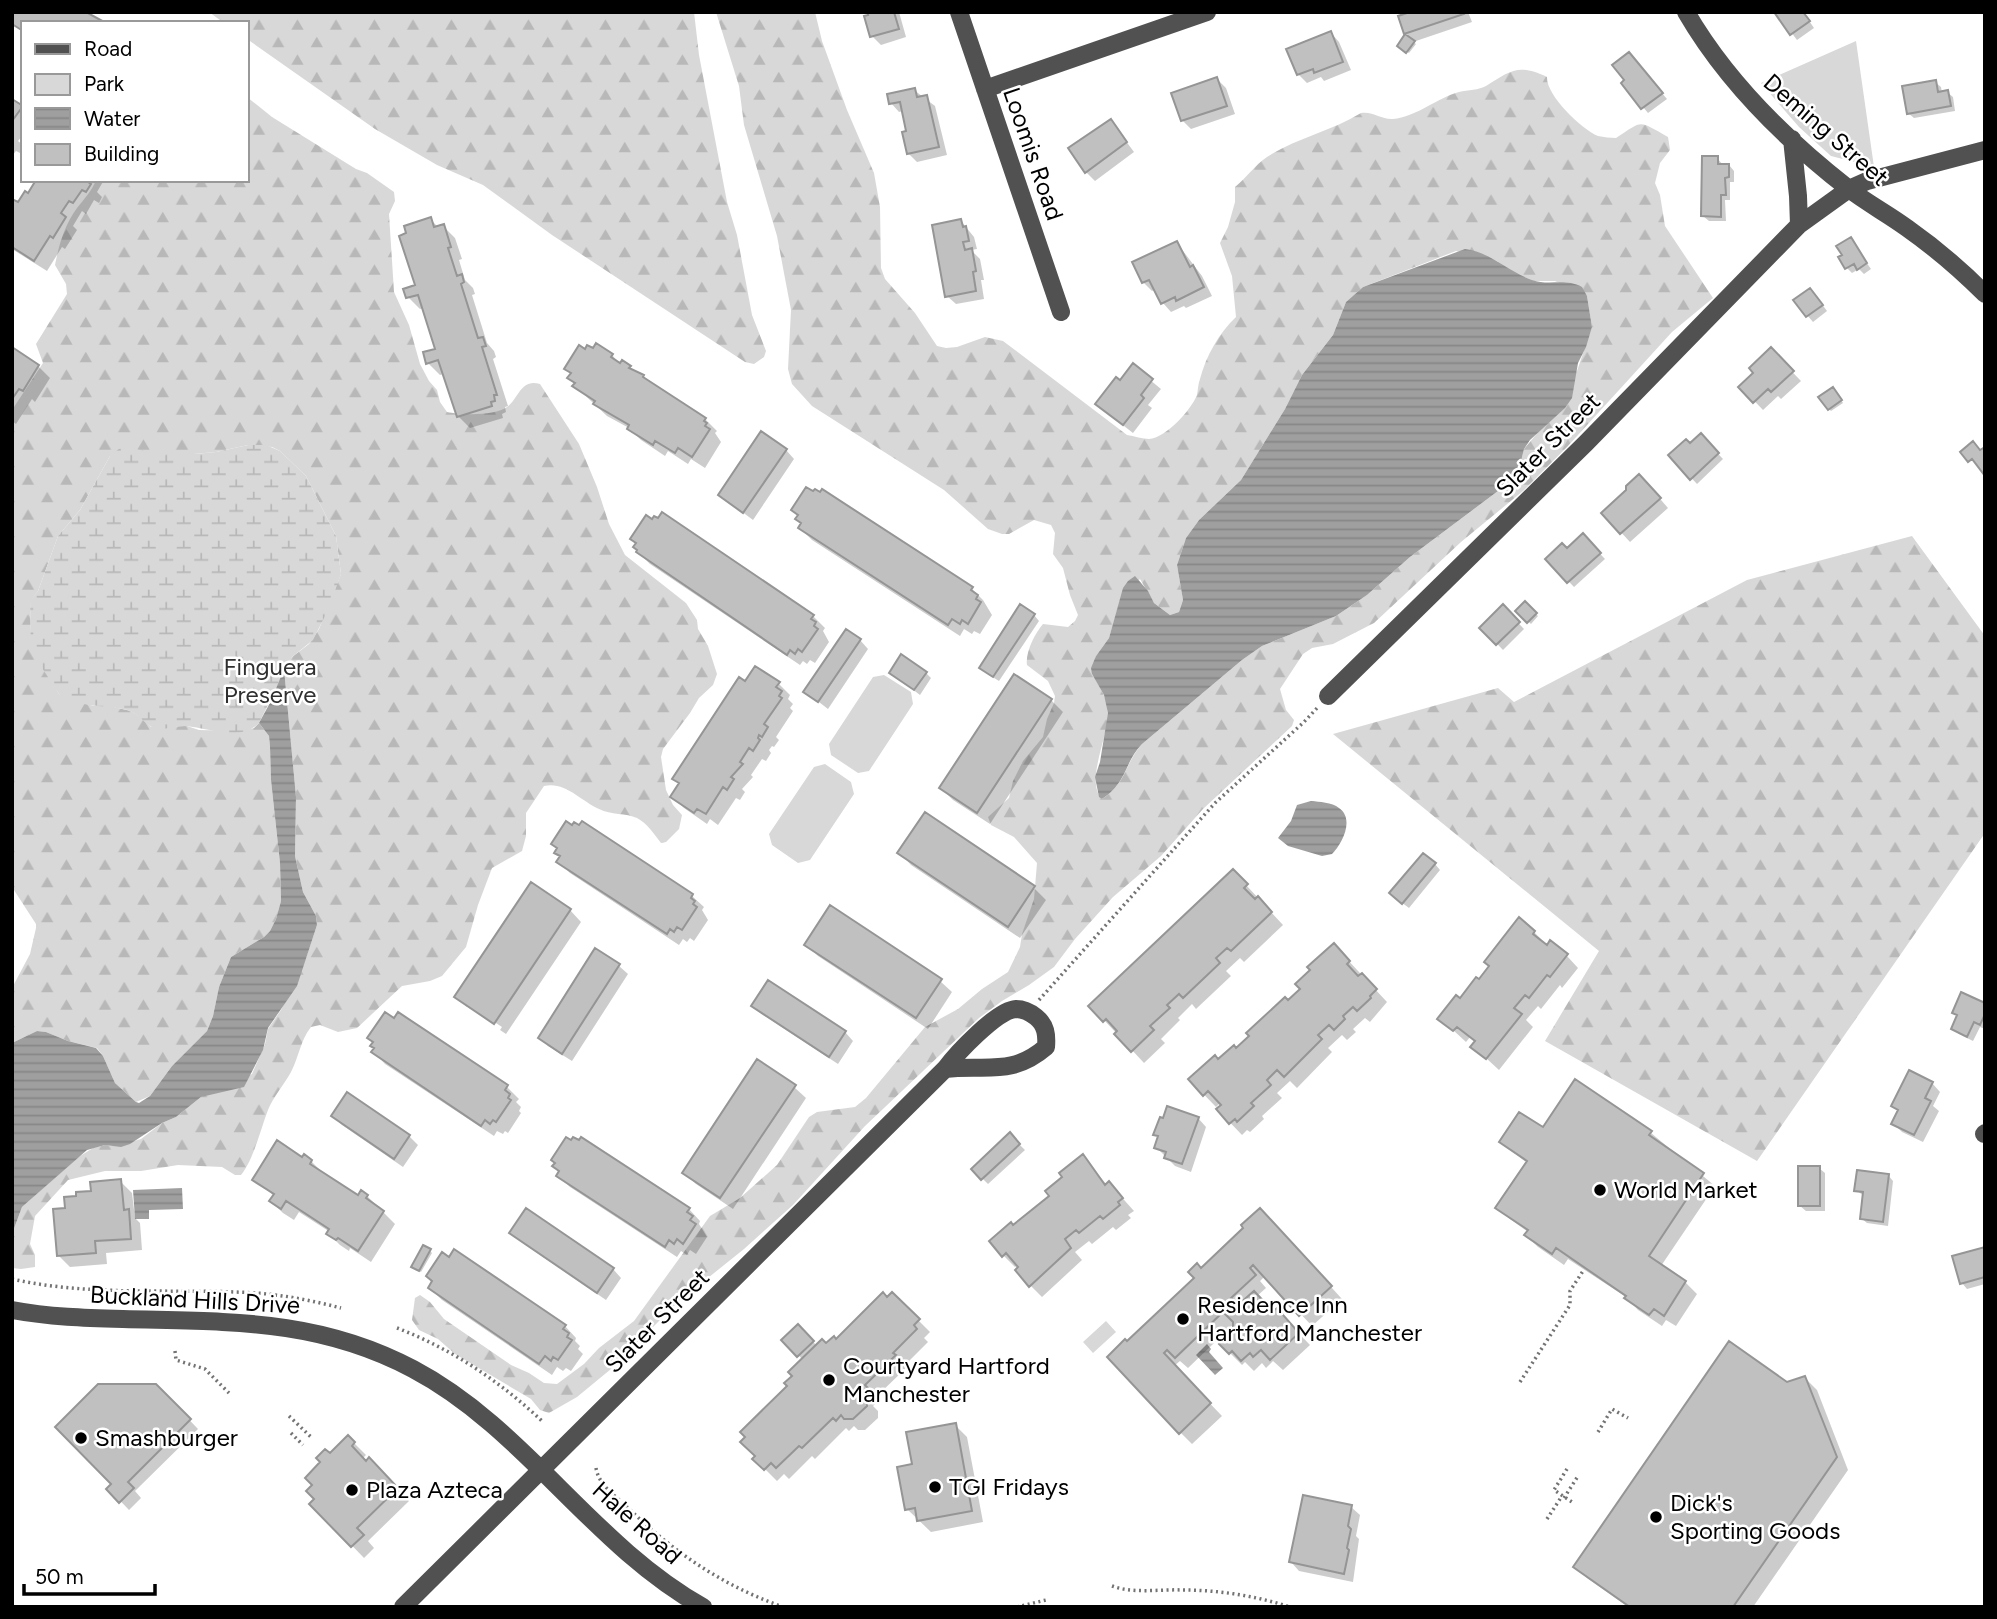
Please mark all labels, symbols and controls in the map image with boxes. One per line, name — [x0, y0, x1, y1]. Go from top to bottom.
legend — [21, 21, 248, 182]
text: Road — [84, 36, 132, 61]
street label: Deming Street — [1758, 67, 1895, 192]
text: Park — [84, 71, 125, 96]
street label: Loomis Road — [997, 84, 1070, 224]
text: Water — [84, 106, 140, 131]
text: Building — [84, 141, 159, 166]
street label: Slater Street — [1489, 386, 1606, 503]
park label: Finguera Preserve — [224, 652, 316, 709]
place label: World Market — [1614, 1175, 1758, 1204]
marker: World Market — [1592, 1182, 1608, 1198]
street label: Slater Street — [598, 1262, 715, 1379]
street label: Buckland Hills Drive — [89, 1280, 301, 1319]
place label: Residence Inn Hartford Manchester — [1197, 1290, 1422, 1347]
marker: Residence Inn Hartford Manchester — [1175, 1311, 1191, 1327]
place label: Courtyard Hartford Manchester — [843, 1351, 1050, 1408]
marker: Courtyard Hartford Manchester — [821, 1372, 837, 1388]
place label: Smashburger — [95, 1423, 238, 1452]
marker: Smashburger — [73, 1430, 89, 1446]
place label: TGI Fridays — [949, 1472, 1069, 1501]
place label: Plaza Azteca — [366, 1475, 503, 1504]
street label: Hale Road — [587, 1475, 688, 1570]
marker: TGI Fridays — [927, 1479, 943, 1495]
marker: Plaza Azteca — [344, 1482, 360, 1498]
place label: Dick's Sporting Goods — [1670, 1488, 1840, 1545]
marker: Dick's Sporting Goods — [1648, 1509, 1664, 1525]
scale bar — [24, 1552, 156, 1596]
text: 50 m — [35, 1564, 84, 1589]

